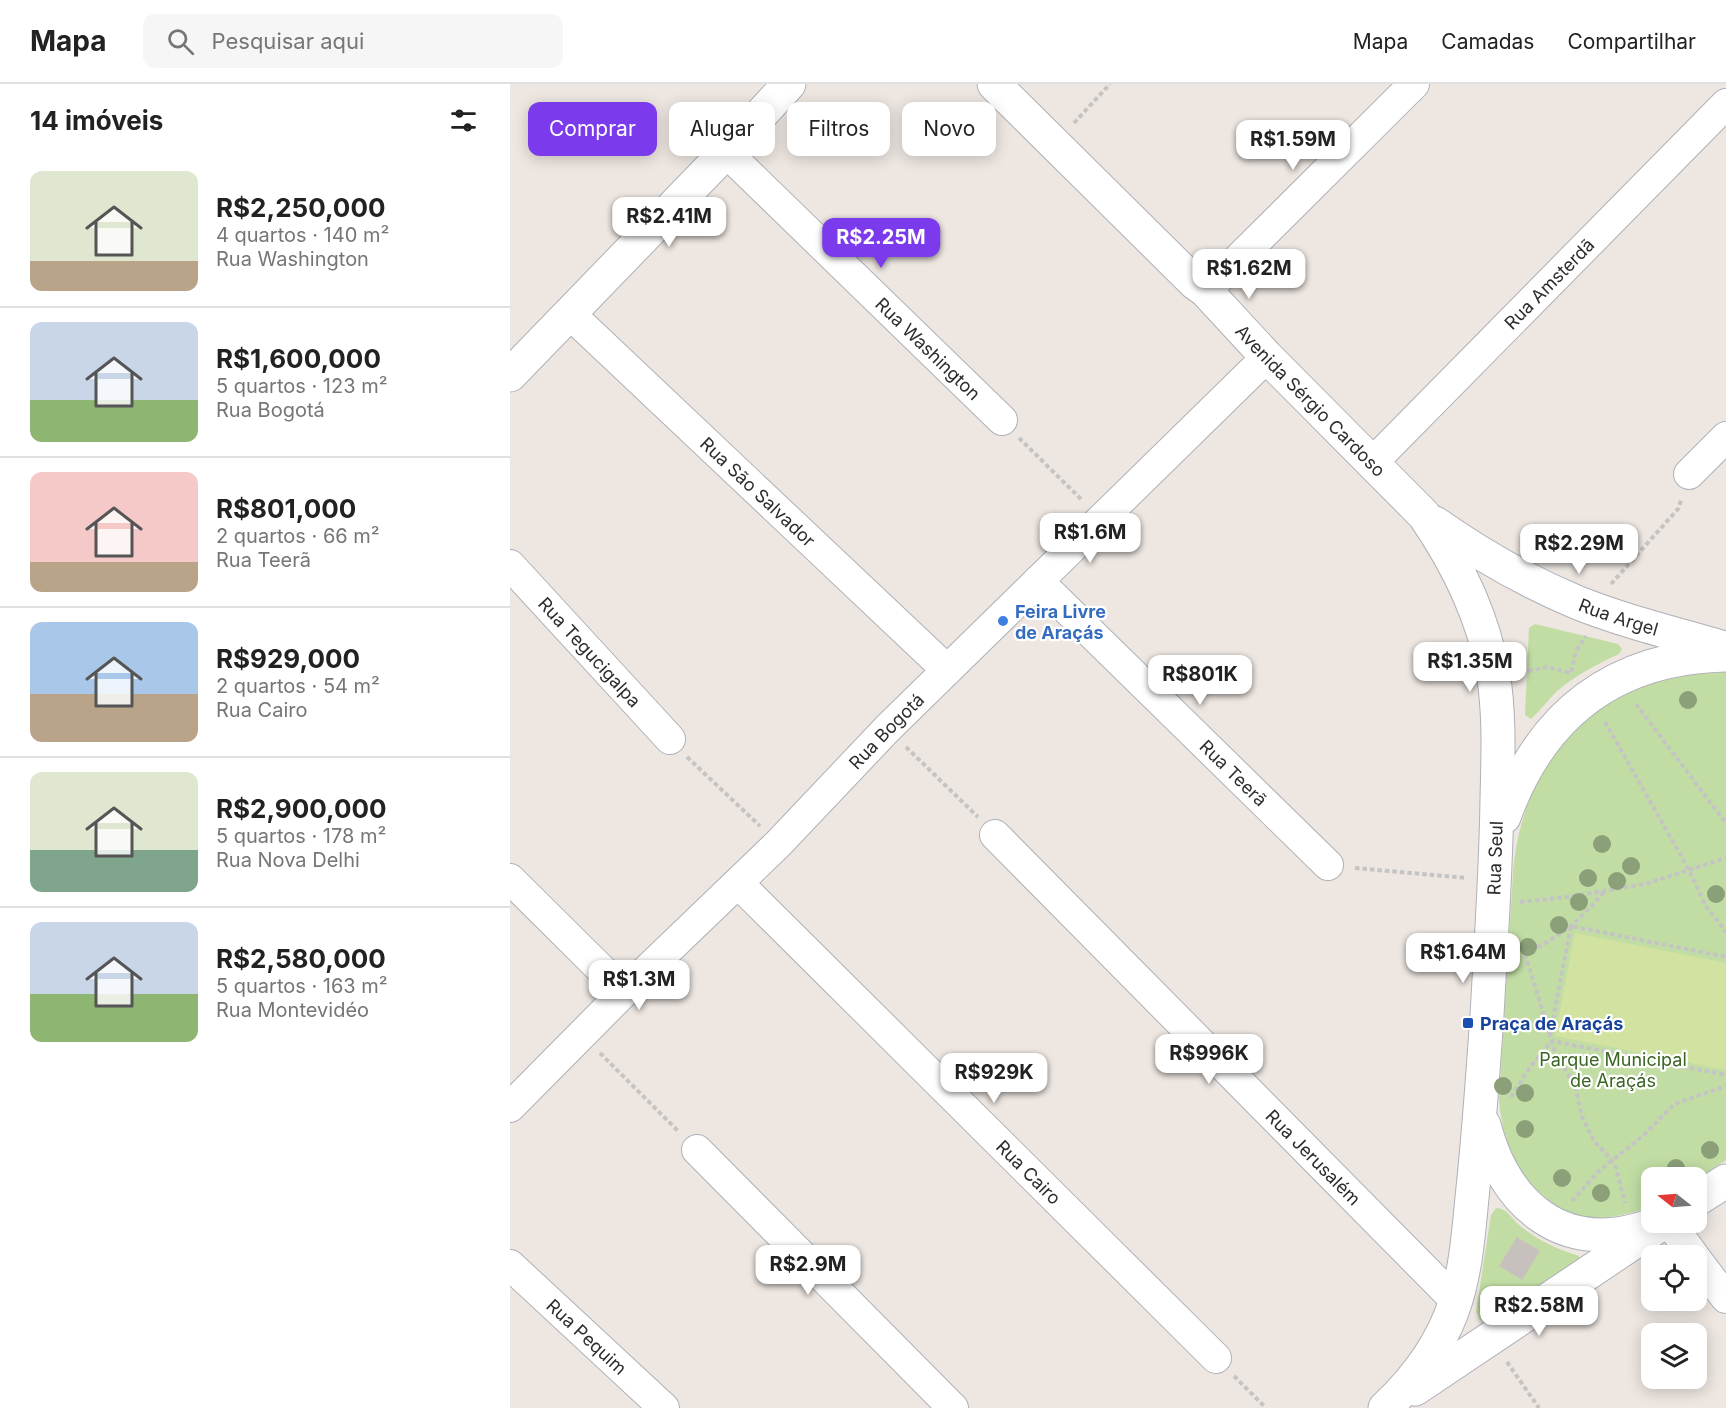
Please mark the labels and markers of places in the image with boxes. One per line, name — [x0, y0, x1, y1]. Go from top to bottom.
pin: R$1.59M — [1238, 120, 1348, 171]
pin: R$2.41M — [614, 197, 724, 248]
pin: R$2.25M — [826, 218, 936, 269]
pin: R$1.62M — [1194, 249, 1304, 300]
pin: R$1.6M — [1041, 513, 1139, 564]
pin: R$2.29M — [1524, 524, 1634, 575]
place label: Feira Livre de Araçás — [1015, 601, 1106, 643]
marker: Feira Livre de Araçás — [996, 614, 1010, 628]
pin: R$1.35M — [1415, 642, 1525, 693]
pin: R$801K — [1151, 655, 1249, 706]
pin: R$1.64M — [1408, 933, 1518, 984]
pin: R$1.3M — [590, 960, 688, 1011]
place label: Praça de Araçás — [1480, 1013, 1623, 1034]
marker: Praça de Araçás — [1461, 1016, 1475, 1030]
pin: R$996K — [1160, 1034, 1258, 1085]
pin: R$929K — [945, 1053, 1043, 1104]
pin: R$2.9M — [759, 1245, 857, 1296]
pin: R$2.58M — [1484, 1286, 1594, 1337]

